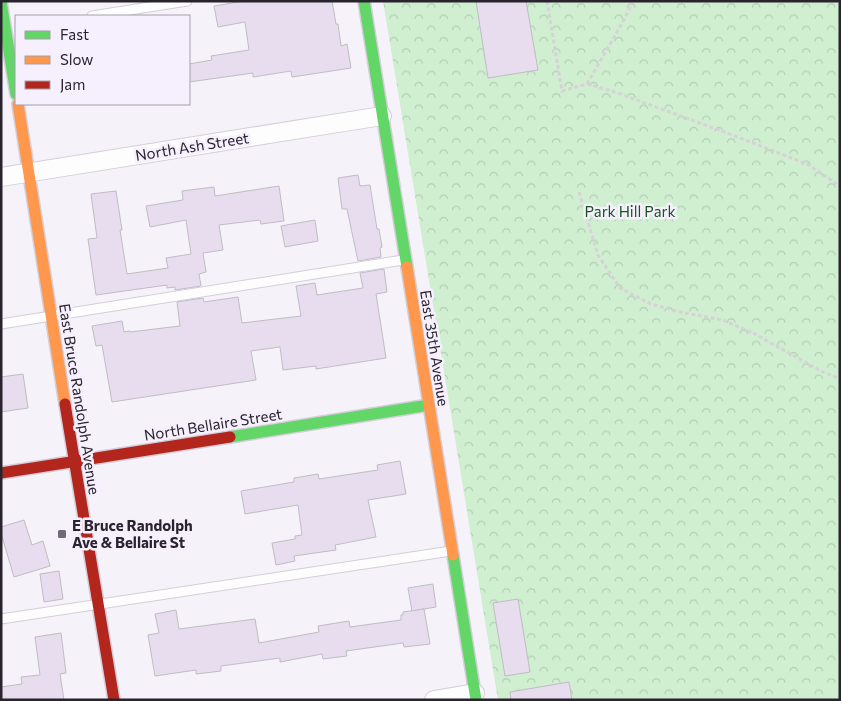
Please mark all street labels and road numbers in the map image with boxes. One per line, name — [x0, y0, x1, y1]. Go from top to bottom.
street label: North Ash Street — [134, 128, 250, 164]
street label: East 35th Avenue — [417, 289, 453, 407]
street label: East Bruce Randolph Avenue — [56, 302, 104, 496]
street label: North Bellaire Street — [143, 404, 283, 444]

